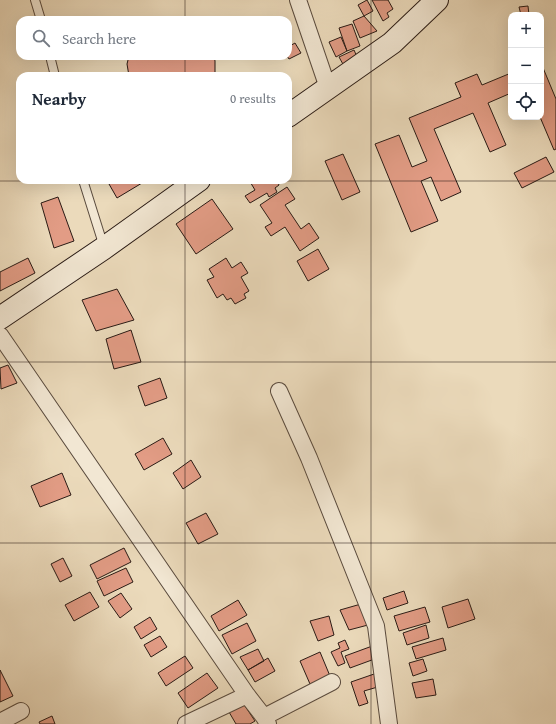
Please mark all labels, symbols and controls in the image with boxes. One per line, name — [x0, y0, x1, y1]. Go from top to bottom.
map controls — [508, 12, 544, 120]
button: + — [508, 12, 544, 48]
search box — [16, 16, 292, 60]
icon: search — [30, 27, 52, 49]
text: Search here — [62, 28, 136, 49]
button: − — [508, 48, 544, 84]
button: locate — [508, 84, 544, 120]
text: Nearby — [32, 86, 86, 111]
text: 0 results — [230, 89, 276, 108]

